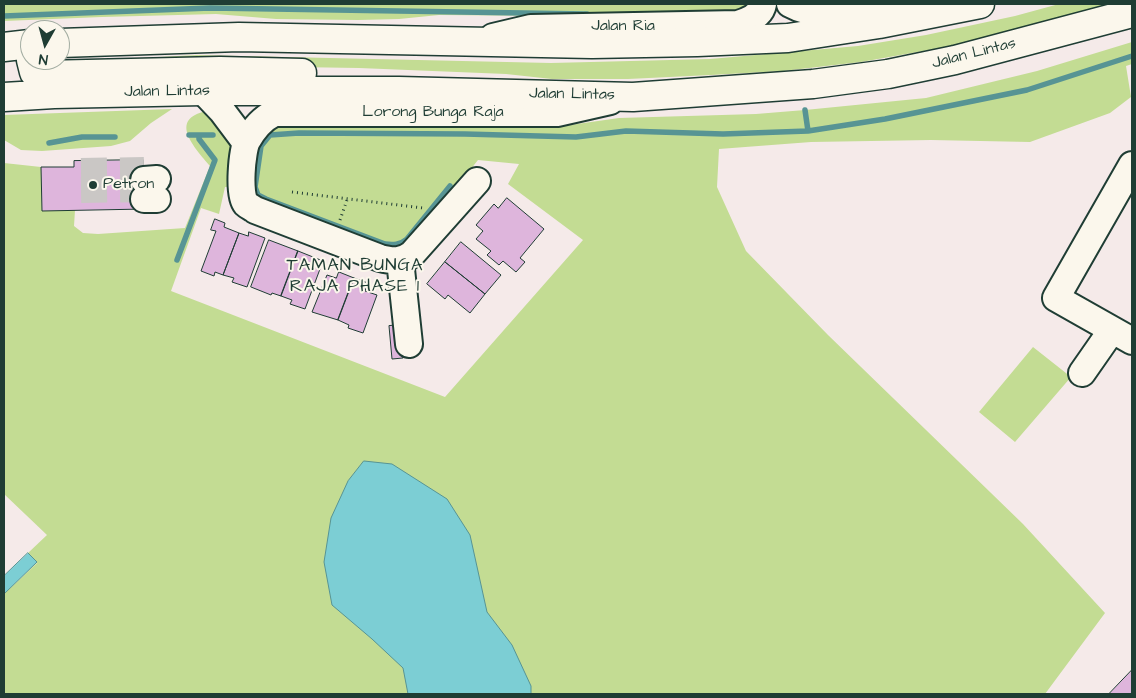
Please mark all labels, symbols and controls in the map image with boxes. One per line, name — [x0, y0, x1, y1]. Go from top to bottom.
street label: Jalan Ria — [591, 17, 655, 37]
north arrow — [20, 20, 70, 70]
street label: Jalan Lintas — [930, 34, 1018, 74]
text: N — [38, 48, 49, 69]
street label: Jalan Lintas — [124, 82, 210, 102]
street label: Jalan Lintas — [529, 85, 615, 105]
street label: Lorong Bunga Raja — [362, 103, 504, 123]
place label: Petron — [103, 175, 154, 195]
marker: Petron — [87, 179, 99, 191]
district label: TAMAN BUNGA RAJA PHASE 1 — [285, 255, 425, 298]

